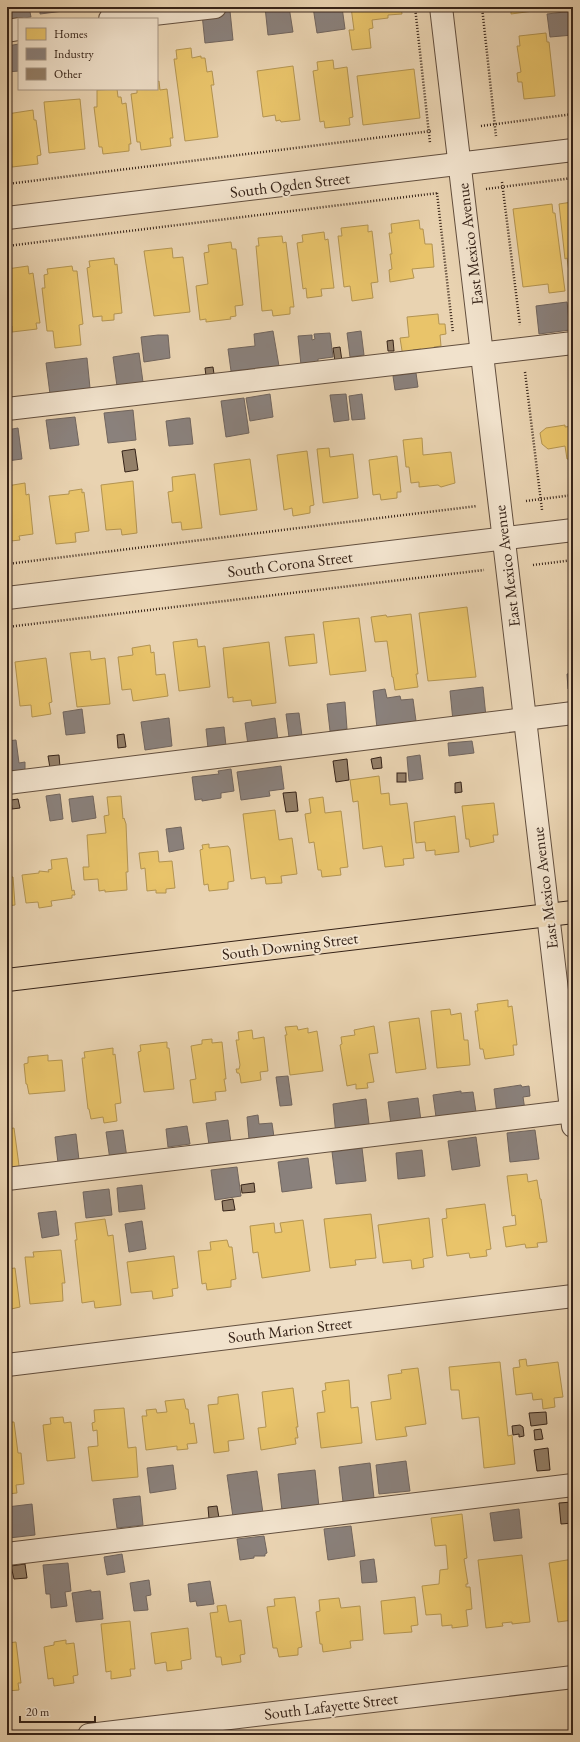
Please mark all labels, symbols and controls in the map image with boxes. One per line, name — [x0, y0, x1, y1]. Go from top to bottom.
legend — [18, 18, 158, 90]
text: Homes — [54, 26, 88, 42]
text: Industry — [54, 46, 94, 62]
text: Other — [54, 66, 82, 82]
street label: South Ogden Street — [229, 167, 351, 203]
street label: East Mexico Avenue — [452, 182, 488, 306]
street label: East Mexico Avenue — [489, 504, 525, 628]
street label: South Corona Street — [226, 546, 354, 582]
street label: East Mexico Avenue — [527, 826, 563, 950]
street label: South Downing Street — [221, 927, 359, 965]
street label: South Marion Street — [227, 1312, 353, 1348]
street label: South Lafayette Street — [263, 1687, 399, 1725]
scale bar — [20, 1698, 95, 1724]
text: 20 m — [26, 1704, 50, 1720]

